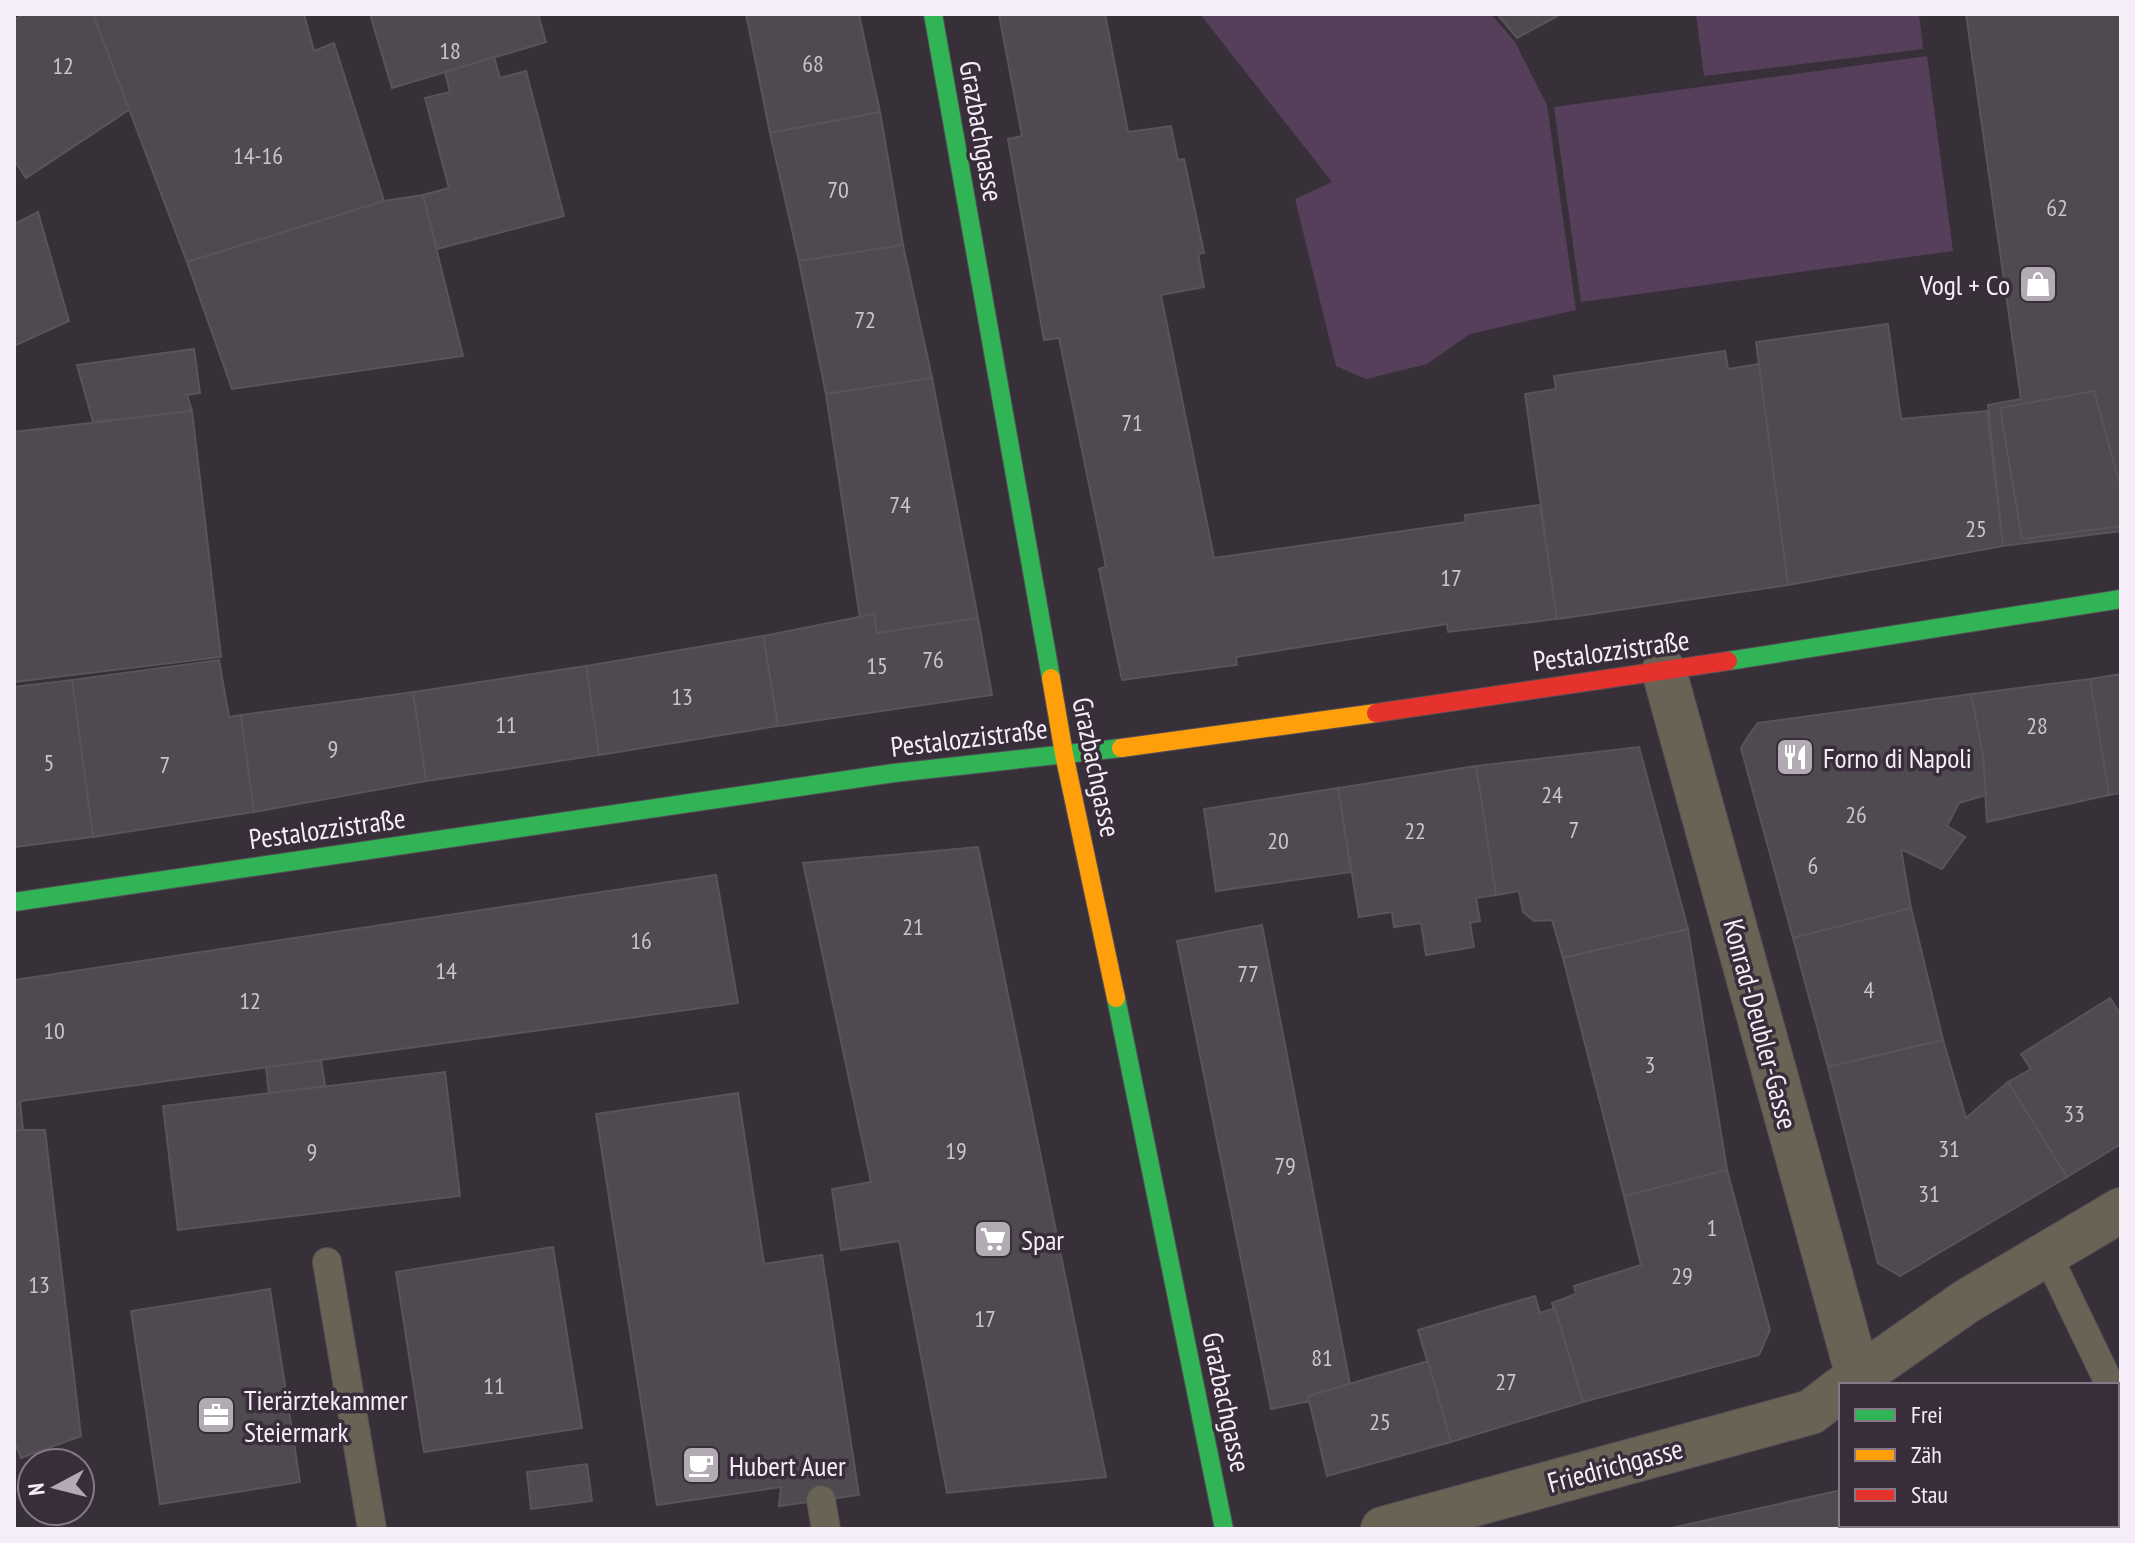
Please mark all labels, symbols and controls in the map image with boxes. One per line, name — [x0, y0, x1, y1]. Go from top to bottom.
house number: 18 — [439, 35, 461, 66]
house number: 68 — [802, 48, 824, 79]
house number: 12 — [52, 50, 74, 81]
street label: Grazbachgasse — [951, 58, 1013, 204]
house number: 14-16 — [233, 140, 283, 171]
house number: 70 — [827, 174, 849, 205]
house number: 62 — [2046, 192, 2068, 223]
shop icon: Vogl + Co — [2017, 263, 2059, 305]
place label: Vogl + Co — [1919, 266, 2010, 303]
house number: 72 — [854, 304, 876, 335]
house number: 71 — [1121, 407, 1143, 438]
house number: 74 — [889, 489, 911, 520]
house number: 25 — [1965, 513, 1987, 544]
house number: 17 — [1440, 562, 1462, 593]
street label: Pestalozzistraße — [1530, 621, 1692, 679]
house number: 76 — [922, 644, 944, 675]
house number: 15 — [866, 650, 888, 681]
house number: 13 — [671, 681, 693, 712]
street label: Grazbachgasse — [1064, 694, 1130, 840]
house number: 11 — [495, 709, 517, 740]
street label: Pestalozzistraße — [889, 709, 1049, 765]
house number: 28 — [2026, 710, 2048, 741]
house number: 9 — [328, 733, 338, 764]
restaurant icon: Forno di Napoli — [1774, 736, 1816, 778]
place label: Forno di Napoli — [1823, 739, 1972, 776]
house number: 5 — [44, 747, 54, 778]
house number: 7 — [160, 749, 170, 780]
house number: 24 — [1541, 779, 1563, 810]
street label: Pestalozzistraße — [246, 799, 408, 857]
house number: 26 — [1845, 799, 1867, 830]
house number: 7 — [1569, 814, 1579, 845]
house number: 22 — [1404, 815, 1426, 846]
house number: 20 — [1267, 825, 1289, 856]
house number: 6 — [1808, 850, 1818, 881]
house number: 21 — [902, 911, 924, 942]
street label: Konrad-Deubler-Gasse — [1715, 915, 1807, 1133]
house number: 16 — [630, 925, 652, 956]
house number: 14 — [435, 955, 457, 986]
house number: 77 — [1237, 958, 1259, 989]
house number: 4 — [1864, 974, 1875, 1005]
house number: 12 — [239, 985, 261, 1016]
house number: 10 — [43, 1015, 65, 1046]
house number: 3 — [1645, 1049, 1655, 1080]
house number: 33 — [2063, 1098, 2085, 1129]
house number: 31 — [1938, 1133, 1960, 1164]
house number: 19 — [945, 1135, 967, 1166]
house number: 9 — [307, 1136, 317, 1167]
house number: 79 — [1274, 1150, 1296, 1181]
house number: 31 — [1918, 1178, 1940, 1209]
house number: 1 — [1707, 1212, 1717, 1243]
supermarket icon: Spar — [972, 1218, 1014, 1260]
place label: Spar — [1021, 1221, 1064, 1258]
house number: 29 — [1671, 1260, 1693, 1291]
house number: 13 — [28, 1269, 50, 1300]
house number: 17 — [974, 1303, 996, 1334]
street label: Grazbachgasse — [1194, 1329, 1260, 1475]
house number: 81 — [1311, 1342, 1333, 1373]
house number: 27 — [1495, 1366, 1517, 1397]
house number: 11 — [483, 1370, 505, 1401]
place label: Tierärztekammer Steiermark — [244, 1381, 408, 1450]
legend — [1839, 1383, 2119, 1527]
office icon: Tierärztekammer Steiermark — [195, 1394, 237, 1436]
text: Frei — [1911, 1399, 1943, 1430]
house number: 25 — [1369, 1406, 1391, 1437]
street label: Friedrichgasse — [1543, 1429, 1687, 1501]
text: Zäh — [1911, 1439, 1942, 1470]
cafe icon: Hubert Auer — [680, 1444, 722, 1486]
north arrow — [16, 1447, 96, 1527]
place label: Hubert Auer — [729, 1447, 846, 1484]
text: Stau — [1911, 1479, 1948, 1510]
text: N — [22, 1482, 51, 1497]

